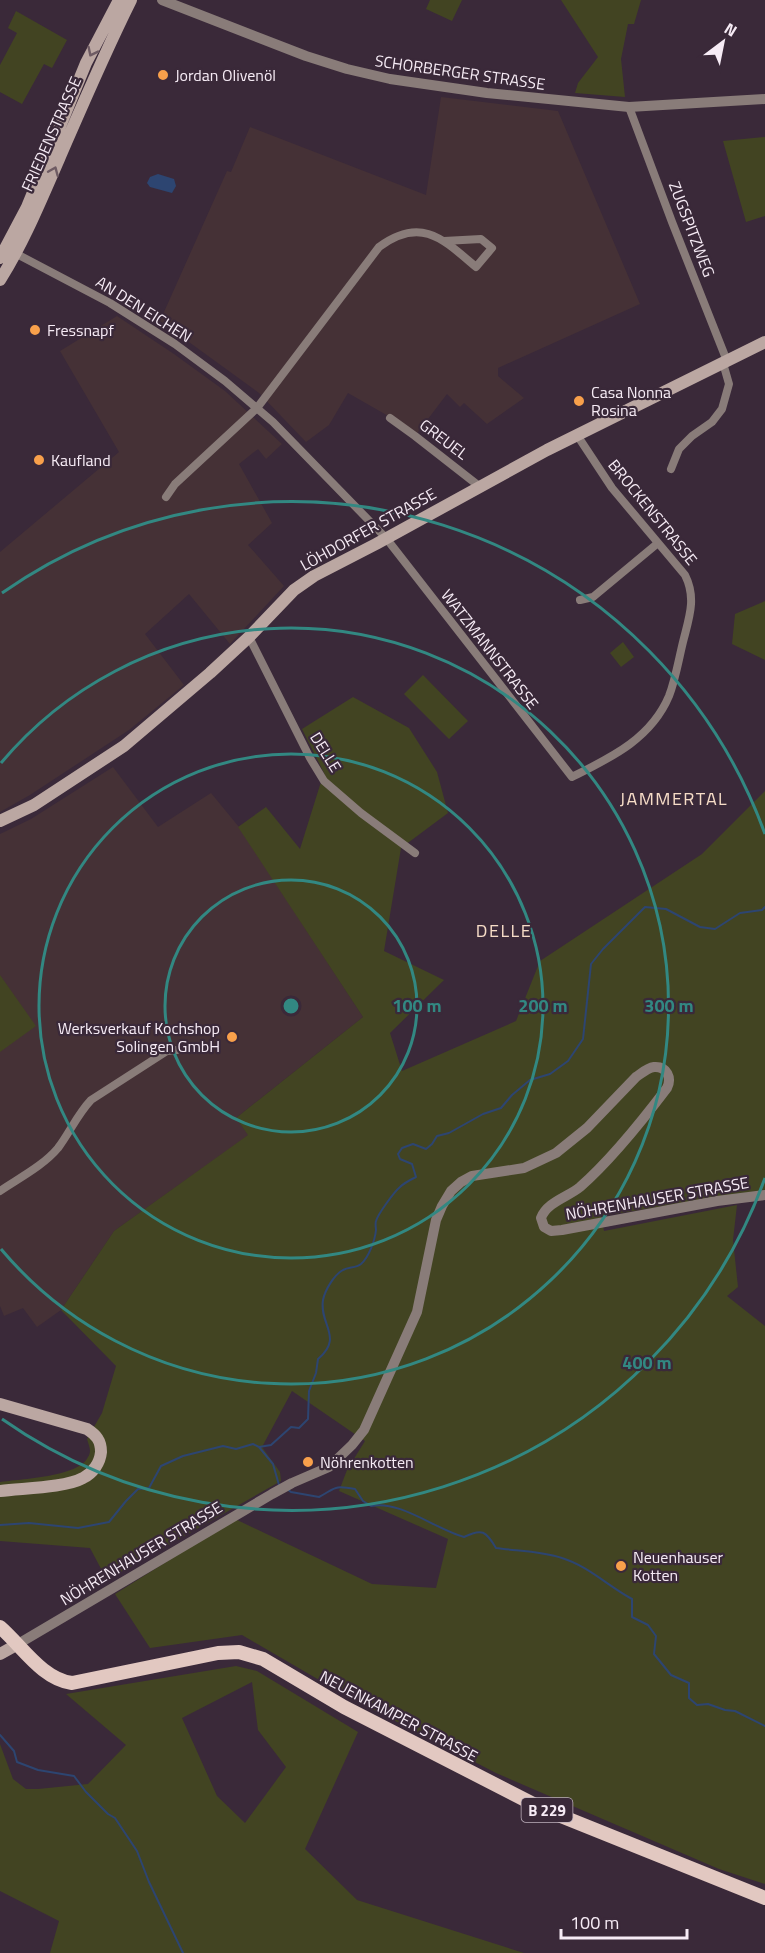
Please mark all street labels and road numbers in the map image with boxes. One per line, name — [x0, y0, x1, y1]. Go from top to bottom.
street label: SCHORBERGER STRASSE — [373, 48, 547, 96]
street label: FRIEDENSTRASSE — [15, 73, 87, 195]
street label: ZUGSPITZWEG — [663, 178, 721, 280]
street label: AN DEN EICHEN — [91, 270, 197, 348]
street label: GREUEL — [415, 413, 474, 465]
street label: BROCKENSTRASSE — [603, 454, 703, 570]
street label: LÖHDORFER STRASSE — [295, 481, 441, 576]
street label: WATZMANNSTRASSE — [435, 584, 545, 714]
street label: DELLE — [304, 727, 348, 777]
street label: NÖHRENHAUSER STRASSE — [564, 1170, 751, 1226]
street label: NÖHRENHAUSER STRASSE — [55, 1495, 227, 1611]
street label: NEUENKAMPER STRASSE — [316, 1664, 482, 1768]
road number: B 229 — [522, 1798, 572, 1822]

